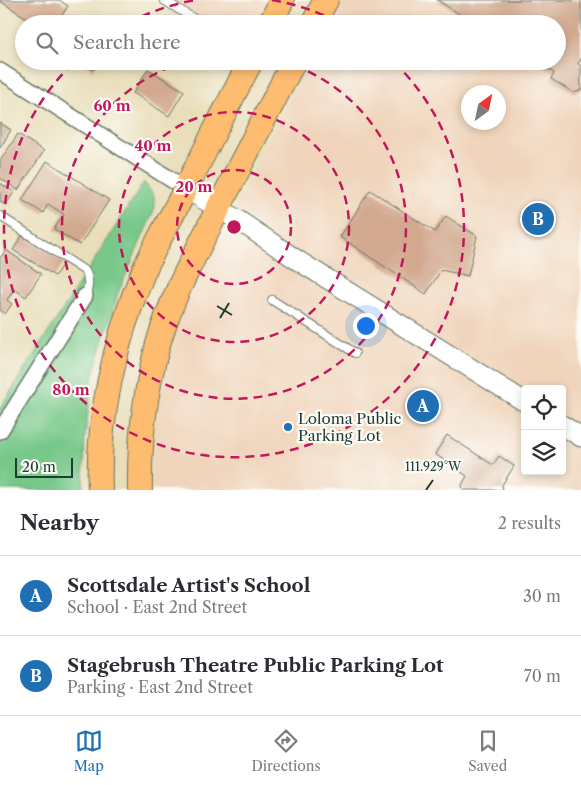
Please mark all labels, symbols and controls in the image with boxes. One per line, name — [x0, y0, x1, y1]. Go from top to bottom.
search box — [15, 15, 566, 70]
icon: search — [33, 29, 61, 57]
text: Search here — [73, 31, 181, 54]
north arrow — [461, 85, 506, 130]
text: 60 m — [93, 96, 131, 115]
text: 40 m — [134, 136, 172, 155]
text: 20 m — [175, 177, 213, 196]
pin: B — [522, 200, 554, 238]
centre of rings — [225, 218, 243, 236]
your location — [353, 313, 379, 339]
text: 80 m — [52, 380, 90, 399]
map controls — [521, 385, 566, 475]
button: locate — [521, 385, 566, 430]
pin: A — [407, 387, 439, 425]
place label: Loloma Public Parking Lot — [298, 409, 402, 445]
marker: Loloma Public Parking Lot — [282, 421, 294, 433]
button: layers — [521, 430, 566, 475]
scale bar — [15, 455, 72, 478]
text: 20 m — [22, 458, 56, 476]
text: 111.929°W — [405, 459, 462, 474]
text: Nearby — [20, 510, 99, 535]
text: 2 results — [498, 513, 561, 533]
text: Scottsdale Artist's School — [67, 574, 310, 597]
text: A — [30, 586, 42, 606]
text: 30 m — [523, 586, 561, 606]
text: School · East 2nd Street — [67, 597, 247, 617]
text: Stagebrush Theatre Public Parking Lot — [67, 654, 444, 677]
text: B — [30, 666, 42, 686]
text: 70 m — [524, 666, 561, 686]
text: Parking · East 2nd Street — [67, 677, 253, 697]
tab: Map — [74, 727, 104, 775]
tab: Directions — [251, 727, 321, 775]
tab: Saved — [468, 727, 507, 775]

